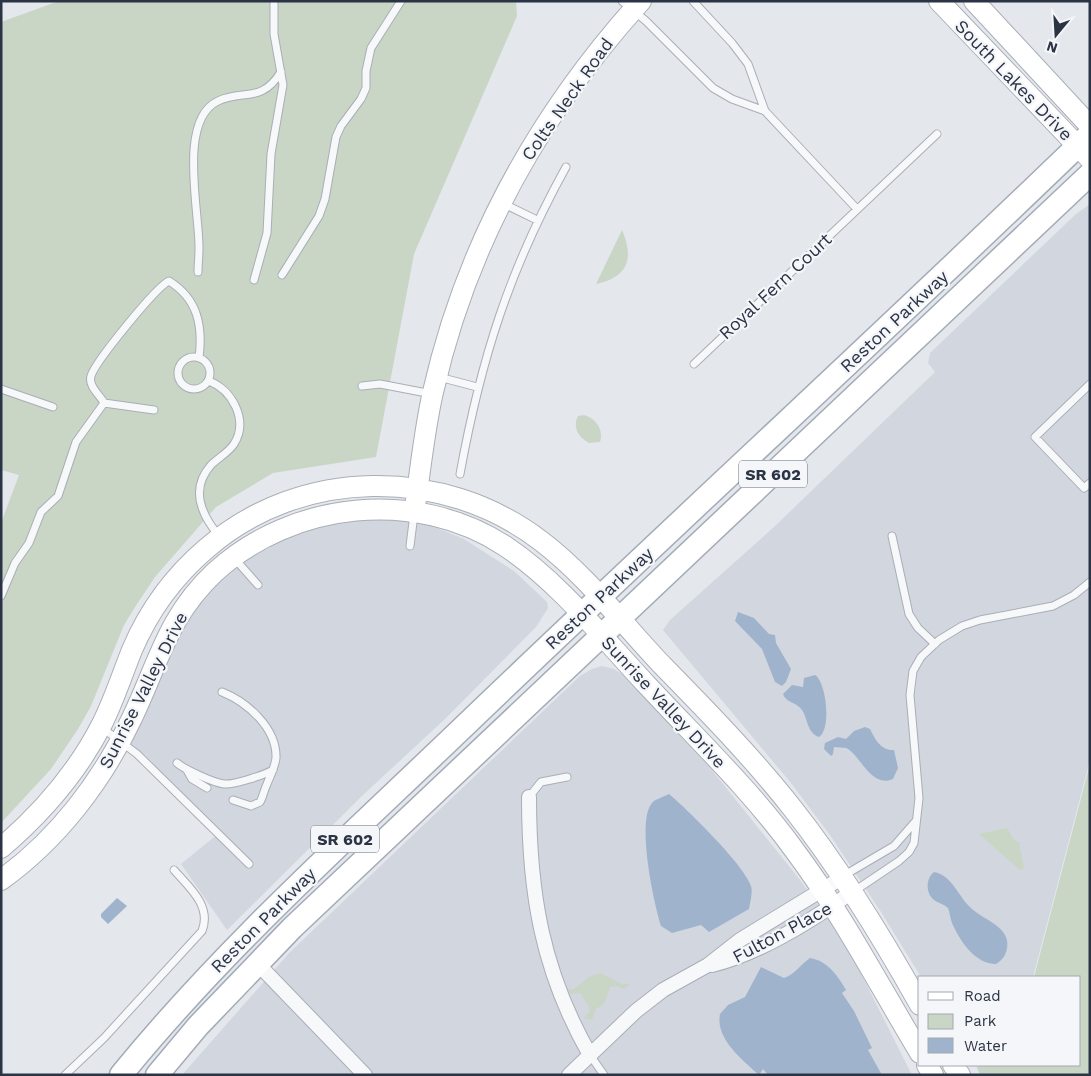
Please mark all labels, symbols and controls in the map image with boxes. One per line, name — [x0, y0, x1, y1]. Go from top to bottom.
north arrow — [1031, 10, 1081, 60]
street label: South Lakes Drive — [951, 15, 1077, 145]
street label: Colts Neck Road — [517, 34, 617, 164]
text: N — [1045, 38, 1059, 57]
street label: Royal Fern Court — [714, 228, 836, 343]
street label: Reston Parkway — [836, 265, 953, 376]
road number: SR 602 — [739, 460, 807, 488]
street label: Reston Parkway — [541, 542, 658, 653]
street label: Sunrise Valley Drive — [94, 608, 192, 772]
street label: Sunrise Valley Drive — [597, 632, 731, 772]
road number: SR 602 — [311, 826, 379, 852]
street label: Reston Parkway — [206, 863, 320, 977]
street label: Fulton Place — [729, 897, 835, 967]
legend — [918, 976, 1081, 1066]
text: Road — [964, 987, 1001, 1005]
text: Park — [964, 1012, 997, 1030]
text: Water — [964, 1037, 1007, 1055]

